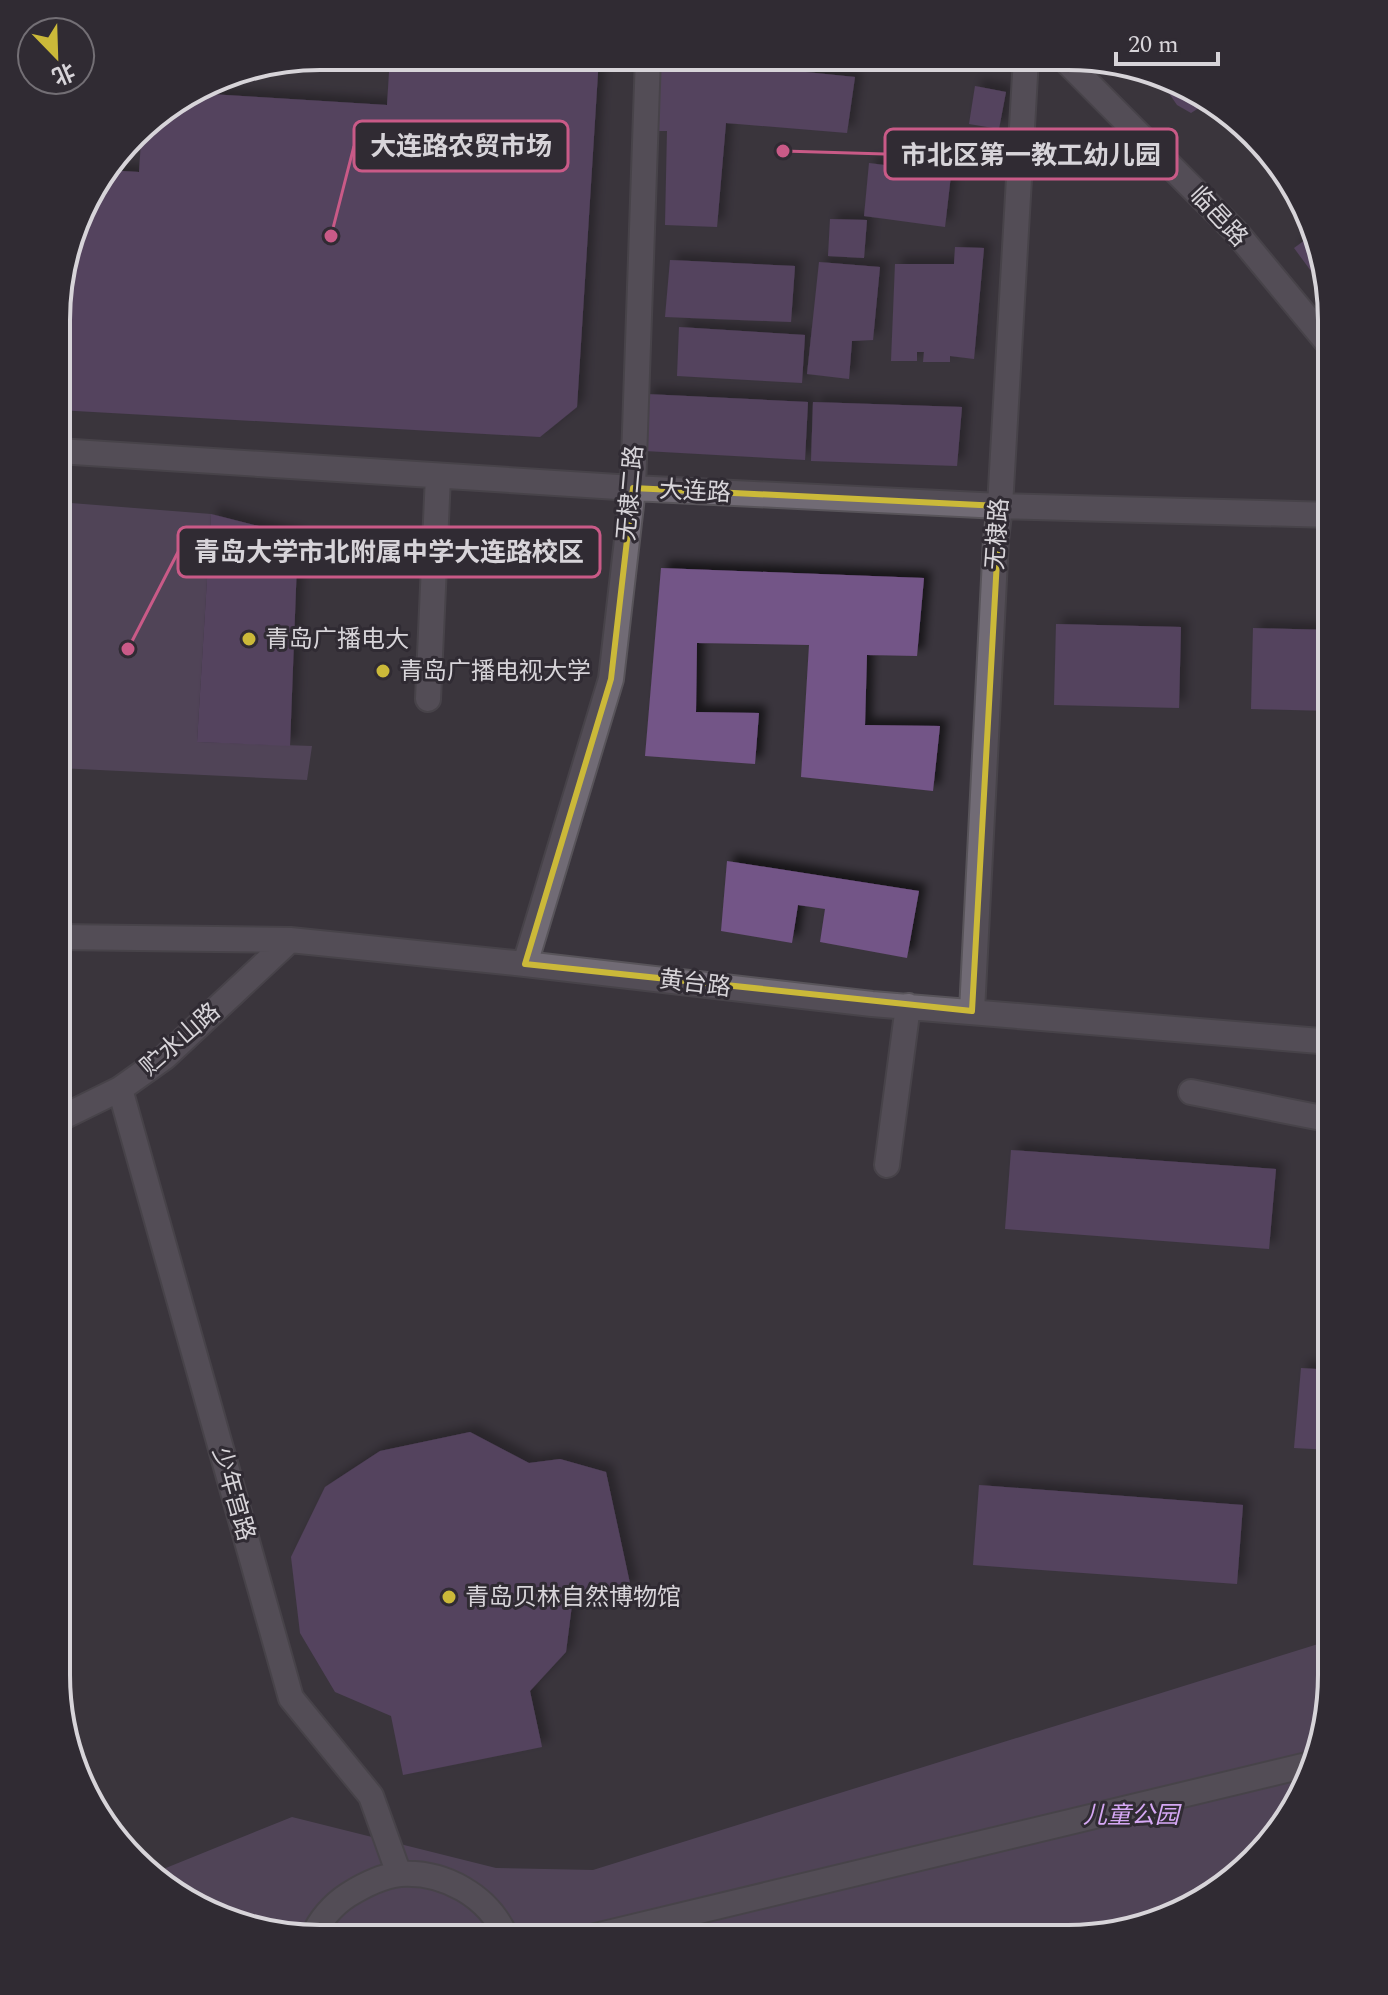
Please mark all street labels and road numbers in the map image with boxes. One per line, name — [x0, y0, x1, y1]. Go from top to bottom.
street label: 临邑路 — [1181, 178, 1256, 255]
street label: 无棣二路 — [609, 444, 653, 542]
street label: 大连路 — [658, 472, 732, 512]
street label: 无棣路 — [978, 497, 1018, 571]
street label: 黄台路 — [657, 962, 733, 1006]
street label: 贮水山路 — [133, 995, 229, 1085]
street label: 少年宫路 — [203, 1443, 264, 1545]

